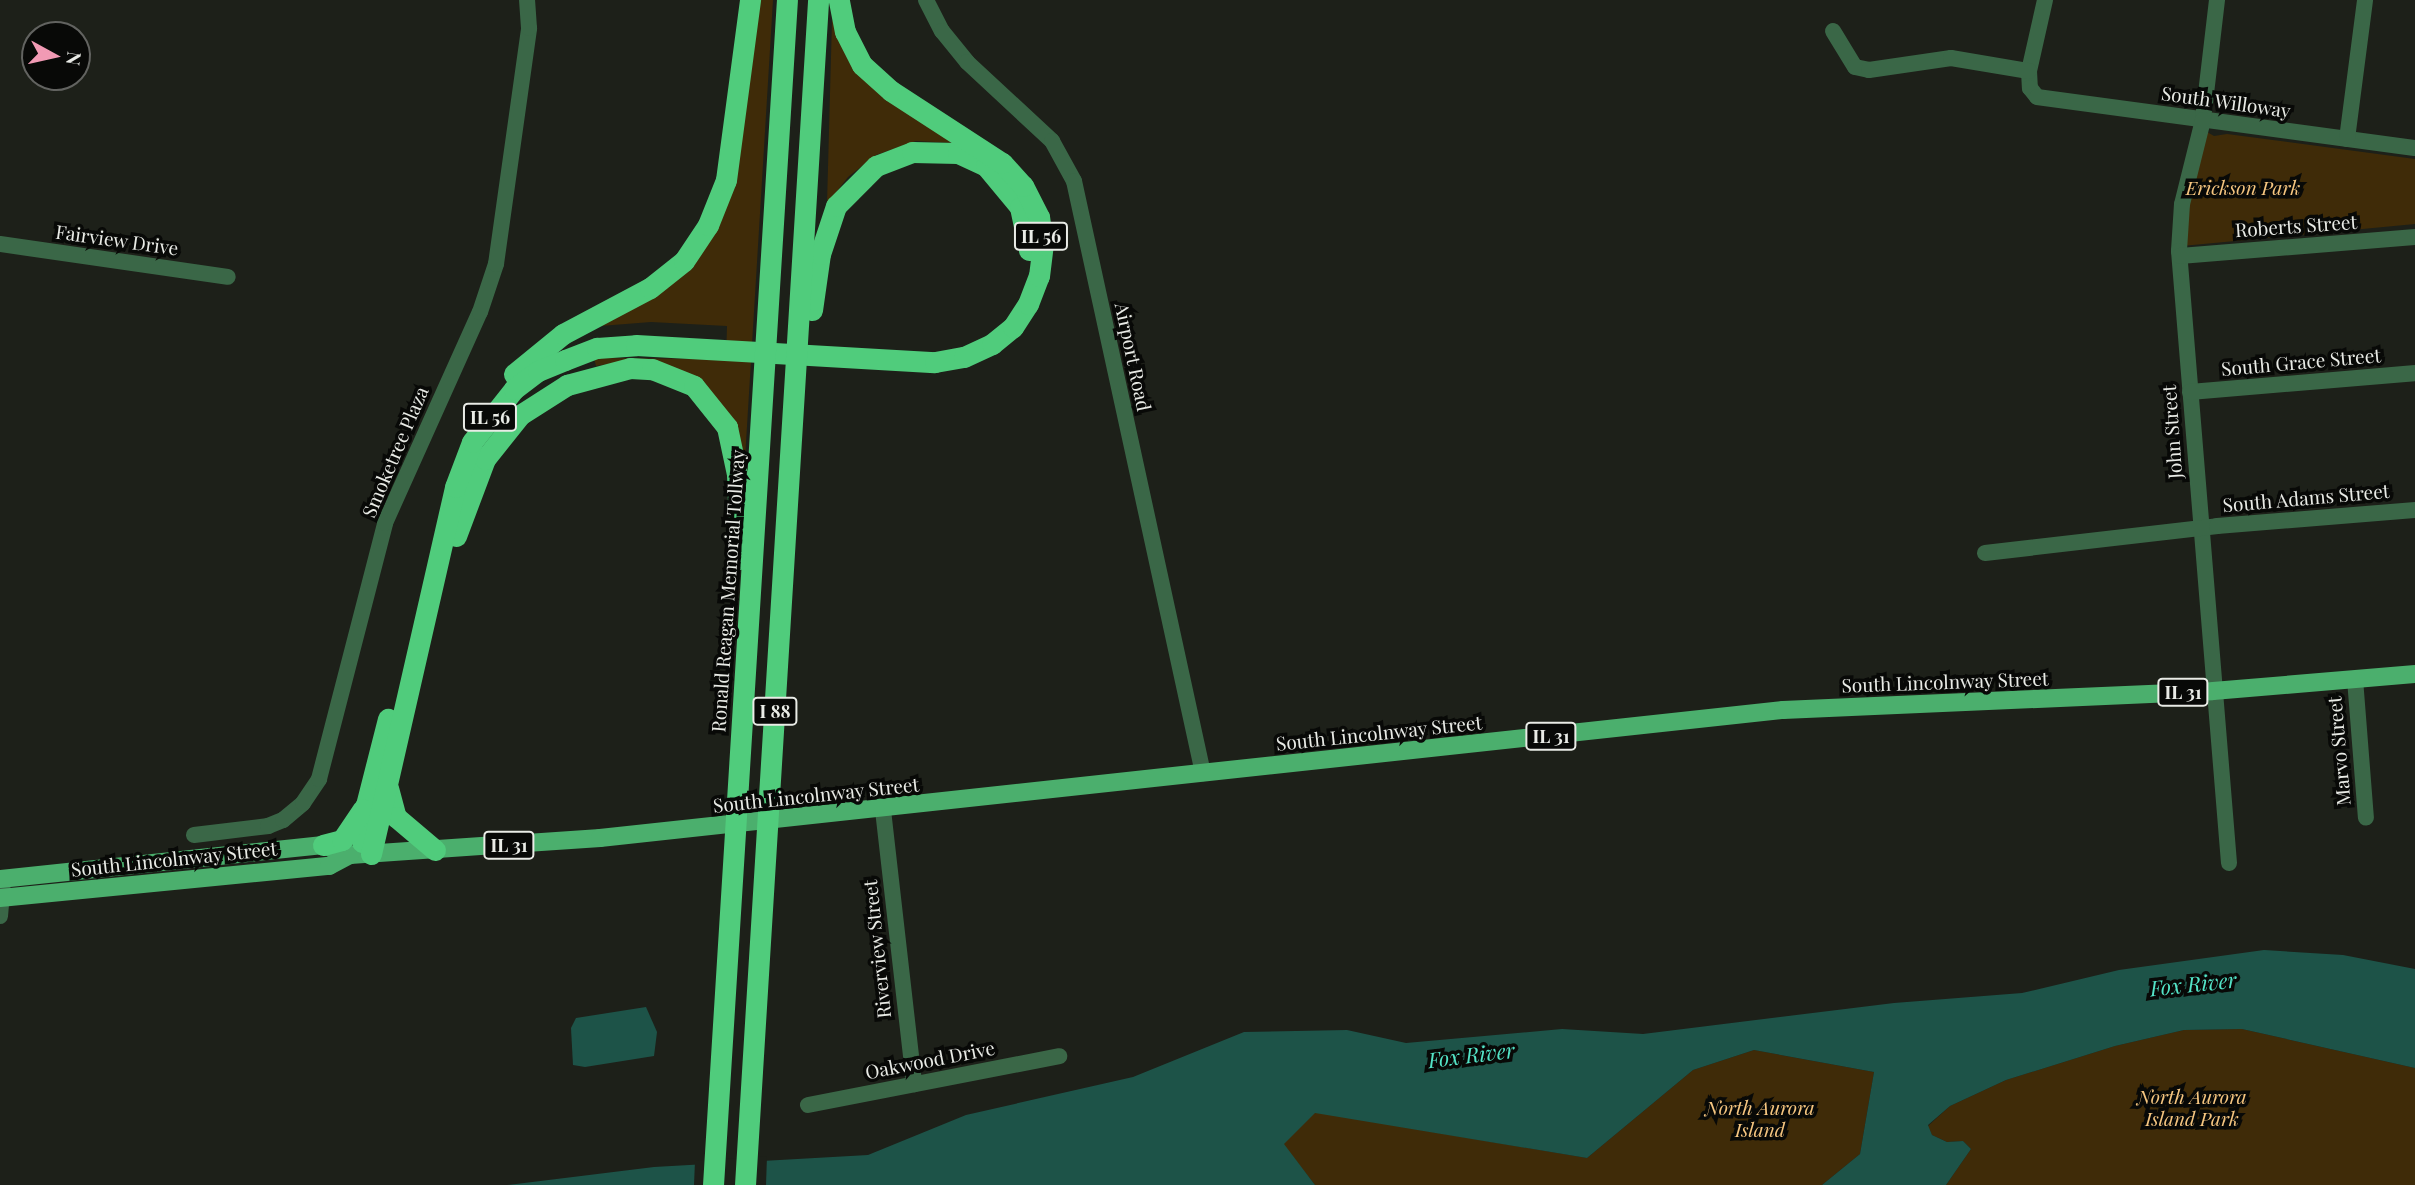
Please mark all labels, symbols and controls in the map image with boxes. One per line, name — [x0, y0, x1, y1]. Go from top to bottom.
north arrow — [21, 21, 91, 91]
text: N — [61, 50, 89, 67]
street label: South Willoway — [2160, 82, 2292, 122]
park label: Erickson Park — [2186, 177, 2300, 199]
street label: Roberts Street — [2234, 210, 2358, 242]
street label: Fairview Drive — [54, 220, 180, 260]
road number: IL 56 — [1013, 222, 1069, 250]
street label: Airport Road — [1110, 301, 1156, 413]
street label: South Grace Street — [2220, 344, 2382, 380]
street label: Smoketree Plaza — [357, 383, 433, 521]
street label: John Street — [2157, 384, 2187, 480]
road number: IL 56 — [462, 402, 518, 432]
street label: Ronald Reagan Memorial Tollway — [707, 449, 749, 733]
street label: South Adams Street — [2221, 479, 2391, 517]
street label: South Lincolnway Street — [1841, 667, 2049, 697]
road number: IL 31 — [2157, 678, 2209, 706]
street label: Marvo Street — [2323, 695, 2355, 807]
road number: I 88 — [752, 696, 798, 726]
street label: South Lincolnway Street — [1275, 711, 1483, 755]
road number: IL 31 — [1525, 722, 1577, 750]
street label: South Lincolnway Street — [712, 773, 920, 817]
road number: IL 31 — [483, 830, 535, 860]
street label: South Lincolnway Street — [70, 837, 278, 881]
street label: Riverview Street — [858, 878, 896, 1020]
water label: Fox River — [2148, 966, 2238, 1000]
street label: Oakwood Drive — [863, 1036, 997, 1084]
water label: Fox River — [1426, 1036, 1516, 1072]
park label: North Aurora Island Park — [2137, 1086, 2247, 1130]
park label: North Aurora Island — [1705, 1097, 1815, 1141]

